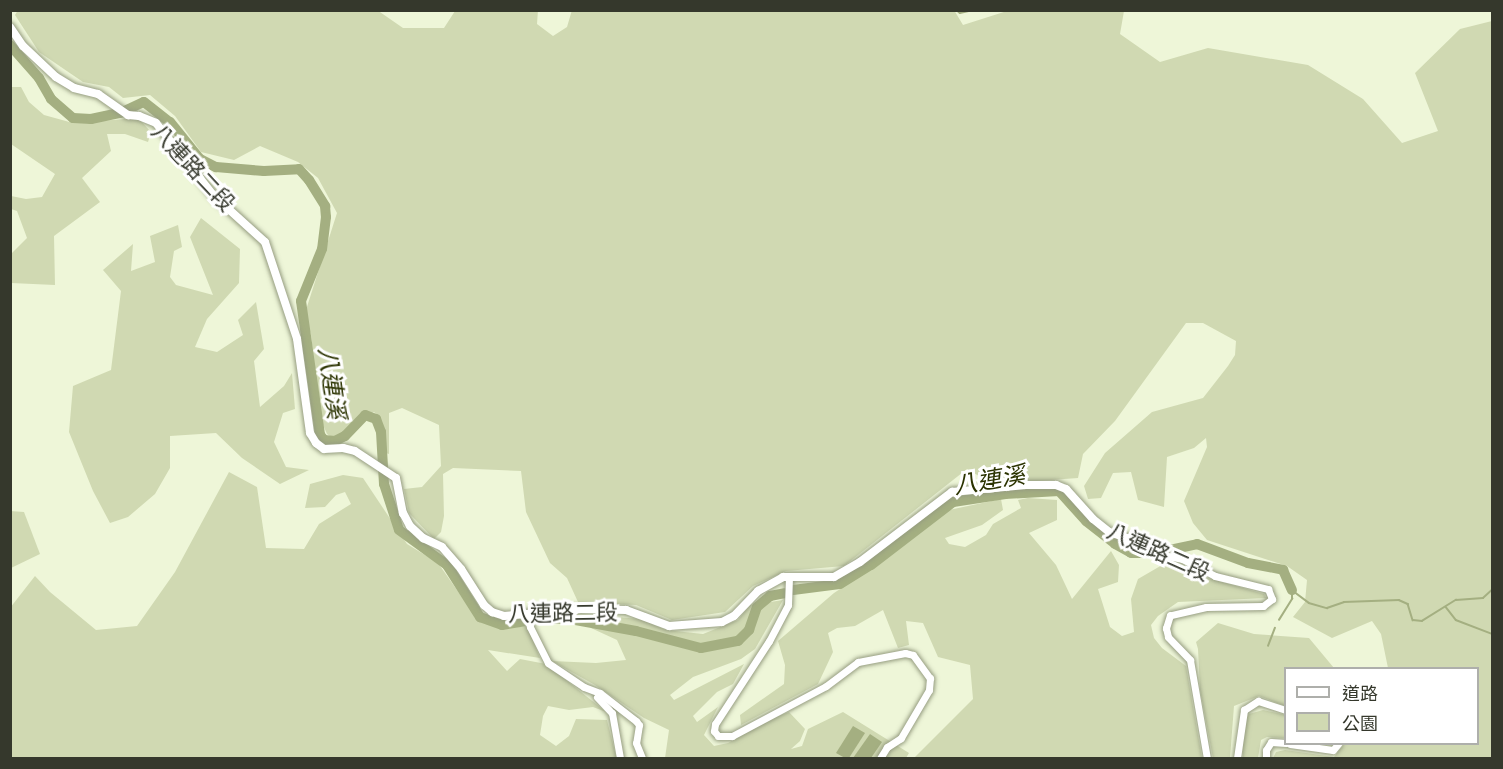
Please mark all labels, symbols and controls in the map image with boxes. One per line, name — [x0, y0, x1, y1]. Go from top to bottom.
street label: 八連路二段 — [147, 118, 241, 216]
water label: 八連溪 — [314, 345, 352, 421]
water label: 八連溪 — [951, 459, 1027, 499]
street label: 八連路二段 — [1103, 517, 1215, 585]
street label: 八連路二段 — [508, 598, 618, 626]
legend — [1284, 667, 1479, 745]
text: 道路 — [1342, 682, 1378, 704]
text: 公園 — [1342, 712, 1378, 734]

